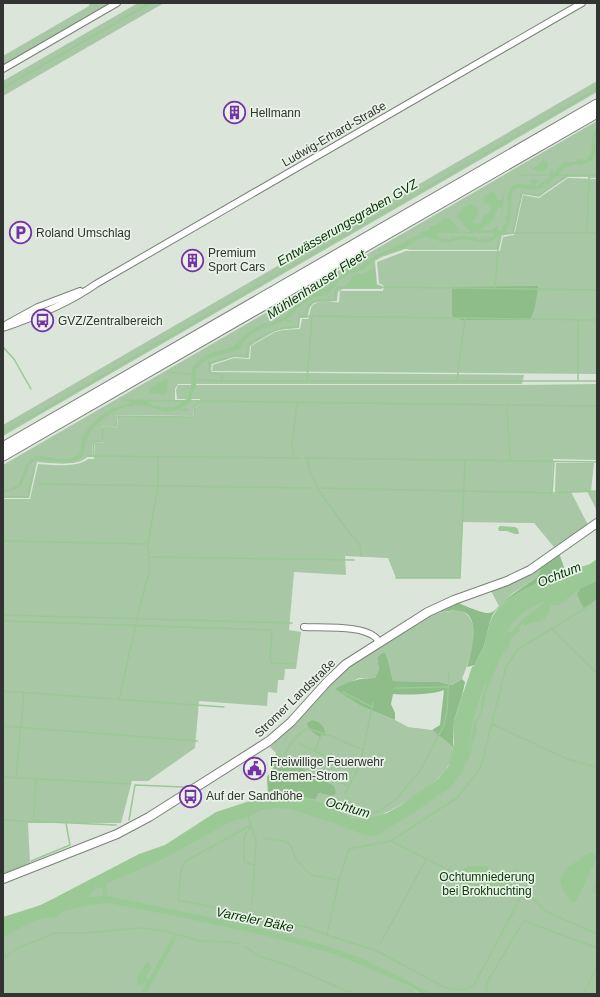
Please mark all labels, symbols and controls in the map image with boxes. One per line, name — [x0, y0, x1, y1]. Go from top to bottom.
street label: Ludwig-Erhard-Straße — [279, 98, 389, 170]
building icon: Hellmann — [221, 100, 247, 126]
place label: Hellmann — [250, 106, 301, 120]
water label: Entwässerungsgraben GVZ — [274, 175, 421, 269]
parking icon: Roland Umschlag — [8, 220, 34, 246]
place label: Roland Umschlag — [36, 226, 131, 240]
place label: Premium Sport Cars — [208, 246, 265, 274]
water label: Mühlenhauser Fleet — [264, 246, 370, 322]
building icon: Premium Sport Cars — [179, 247, 205, 273]
bus stop icon: GVZ/Zentralbereich — [29, 308, 55, 334]
place label: GVZ/Zentralbereich — [58, 314, 163, 328]
water label: Ochtum — [535, 559, 583, 590]
street label: Stromer Landstraße — [252, 656, 338, 740]
place label: Freiwillige Feuerwehr Bremen-Strom — [270, 755, 384, 783]
public building icon: Freiwillige Feuerwehr Bremen-Strom — [241, 756, 267, 782]
bus stop icon: Auf der Sandhöhe — [177, 783, 203, 809]
place label: Auf der Sandhöhe — [206, 789, 303, 803]
water label: Ochtum — [324, 794, 372, 821]
park label: Ochtumniederung bei Brokhuchting — [439, 870, 535, 898]
water label: Varreler Bäke — [215, 904, 295, 935]

